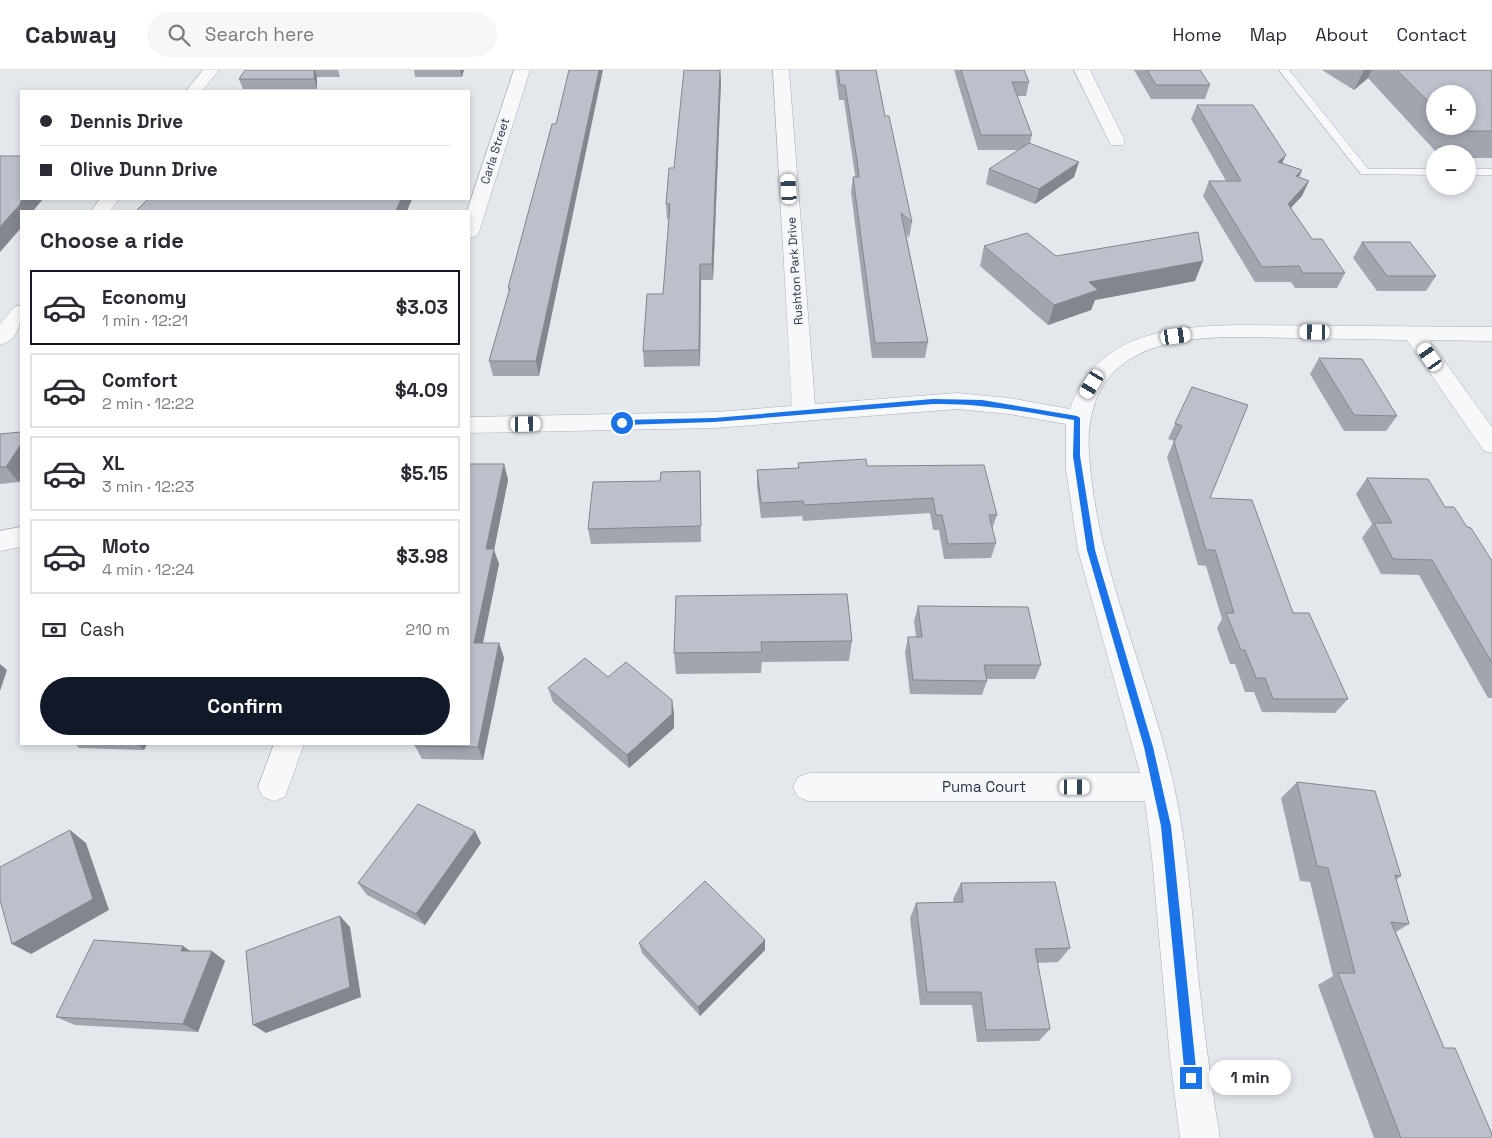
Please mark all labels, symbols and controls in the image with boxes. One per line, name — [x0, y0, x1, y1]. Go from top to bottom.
search box — [147, 12, 497, 57]
text: Cabway — [25, 19, 117, 50]
icon: search — [165, 21, 193, 49]
text: Search here — [205, 22, 314, 47]
text: Home — [1173, 23, 1222, 46]
text: Map — [1250, 23, 1287, 46]
text: About — [1315, 23, 1369, 46]
text: Contact — [1397, 23, 1467, 46]
map controls — [1426, 85, 1476, 195]
button: + — [1426, 85, 1476, 135]
text: Dennis Drive — [70, 109, 183, 134]
street label: Carla Street — [477, 116, 513, 186]
button: − — [1426, 145, 1476, 195]
text: Olive Dunn Drive — [70, 157, 218, 182]
car — [780, 174, 797, 204]
street label: Rushton Park Drive — [783, 216, 807, 326]
text: Choose a ride — [40, 226, 184, 254]
icon: car — [42, 285, 87, 330]
text: Economy — [102, 285, 186, 310]
text: $3.03 — [396, 295, 448, 320]
text: 1 min · 12:21 — [102, 310, 188, 331]
car — [1299, 324, 1330, 340]
car — [1160, 326, 1191, 346]
car — [1415, 340, 1444, 374]
car — [1077, 367, 1106, 401]
icon: car — [42, 368, 87, 413]
text: Comfort — [102, 368, 178, 393]
text: $4.09 — [395, 378, 448, 403]
text: 2 min · 12:22 — [102, 393, 194, 414]
route start — [611, 412, 633, 434]
car — [510, 416, 541, 432]
icon: car — [42, 451, 87, 496]
text: XL — [102, 451, 125, 476]
text: $5.15 — [400, 461, 448, 486]
text: 3 min · 12:23 — [102, 476, 194, 497]
icon: car — [42, 534, 87, 579]
text: Moto — [102, 534, 150, 559]
text: $3.98 — [396, 544, 448, 569]
text: 4 min · 12:24 — [102, 559, 194, 580]
icon: cash — [40, 616, 68, 644]
text: Cash — [80, 617, 125, 642]
text: 210 m — [406, 619, 450, 640]
button: Confirm — [40, 677, 450, 735]
street label: Puma Court — [942, 777, 1026, 796]
car — [1060, 780, 1090, 795]
callout: 1 min — [1208, 1060, 1291, 1096]
route end — [1180, 1067, 1202, 1089]
text: 1 min — [1230, 1067, 1270, 1088]

